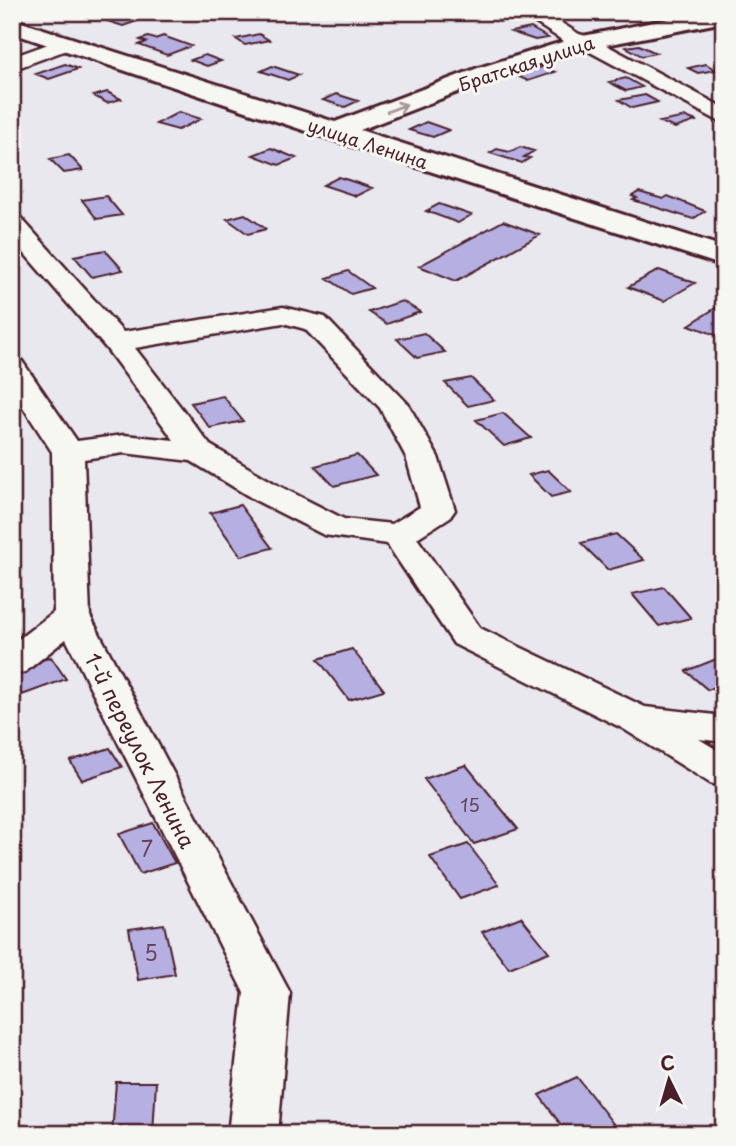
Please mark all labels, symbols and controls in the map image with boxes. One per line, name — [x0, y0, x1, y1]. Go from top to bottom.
street label: Братская улица — [454, 28, 598, 98]
one-way arrow — [386, 100, 407, 113]
street label: улица Ленина — [304, 111, 432, 175]
street label: 1-й переулок Ленина — [78, 647, 205, 854]
house number: 15 — [460, 791, 480, 818]
house number: 7 — [141, 832, 153, 864]
house number: 5 — [144, 936, 158, 968]
north arrow — [634, 1044, 704, 1114]
text: С — [659, 1047, 676, 1077]

